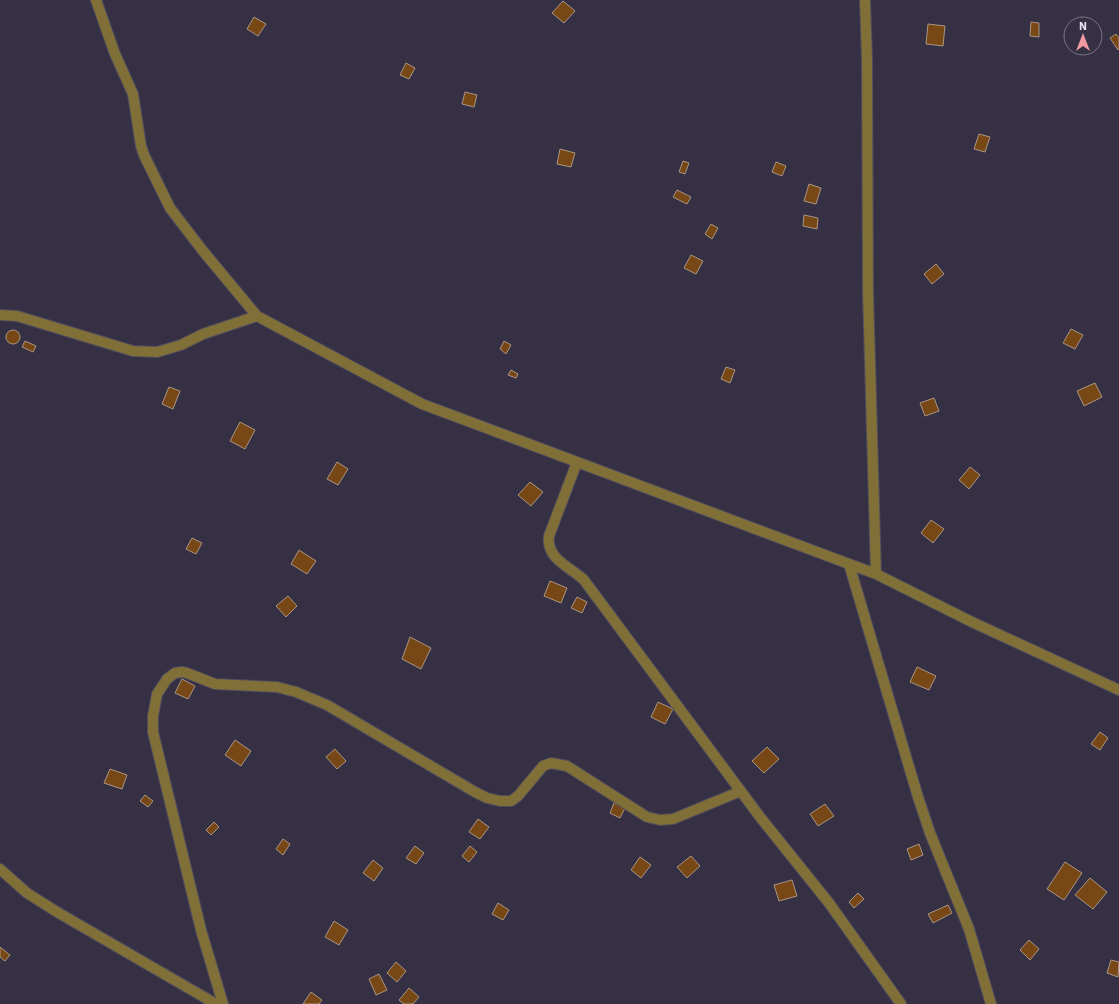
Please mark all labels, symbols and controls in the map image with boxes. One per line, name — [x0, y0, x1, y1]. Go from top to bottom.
north arrow — [1063, 16, 1103, 56]
text: N — [1079, 19, 1087, 33]

